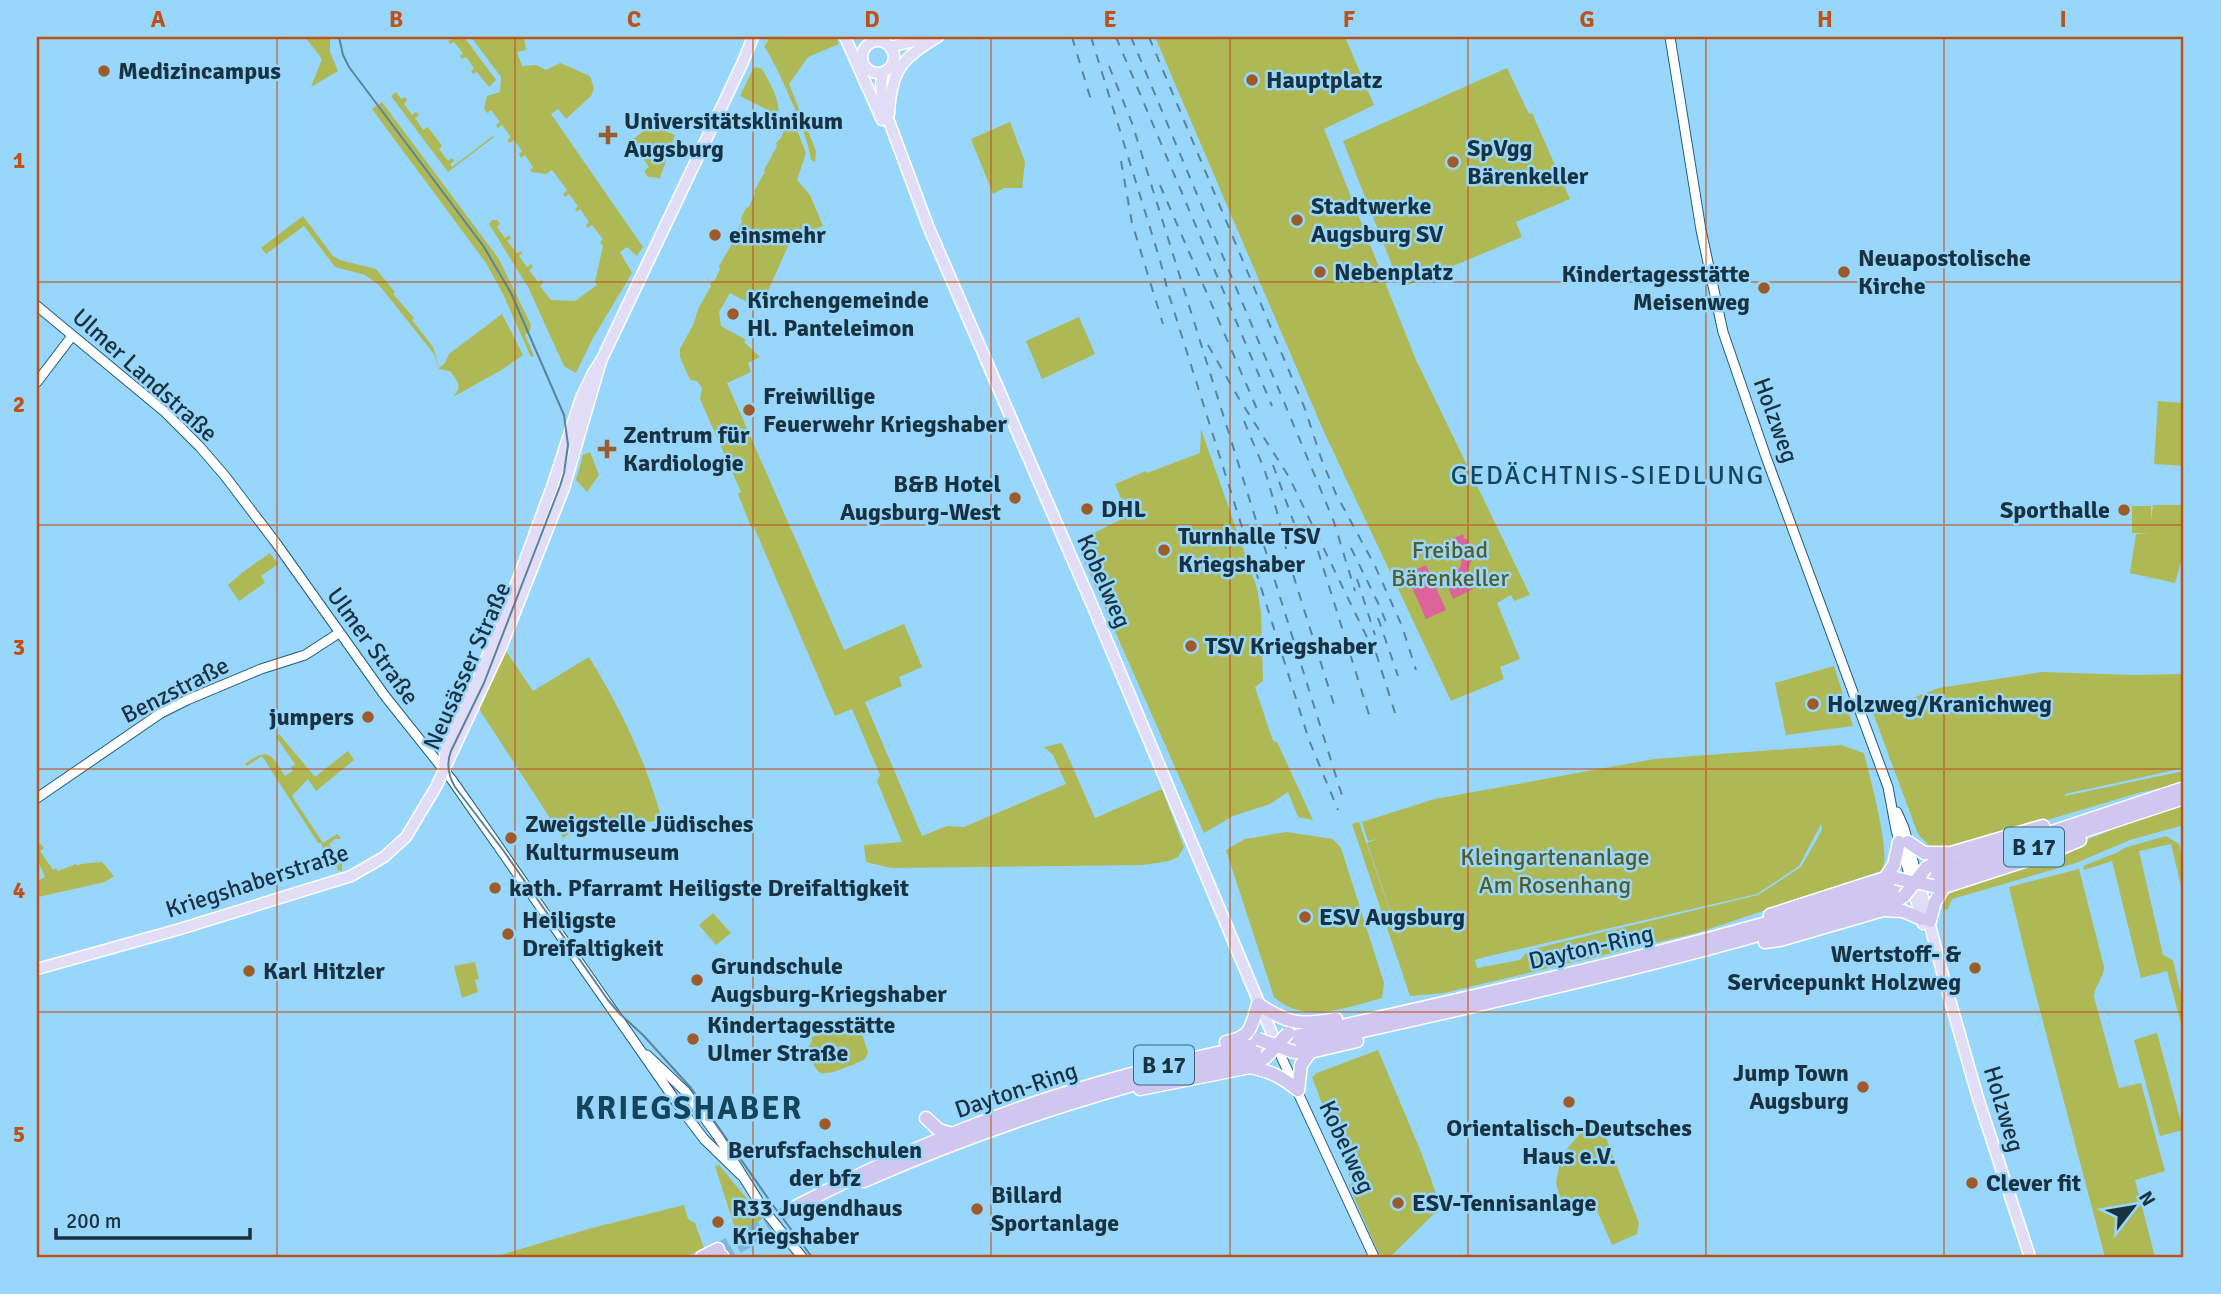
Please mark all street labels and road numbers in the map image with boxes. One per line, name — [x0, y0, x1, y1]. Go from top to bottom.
street label: Ulmer Landstraße — [66, 302, 224, 448]
street label: Holzweg — [1747, 373, 1805, 467]
street label: Kobelweg — [1070, 529, 1138, 633]
street label: Neusässer Straße — [417, 577, 517, 755]
street label: Ulmer Straße — [320, 581, 426, 711]
street label: Benzstraße — [116, 650, 234, 730]
road number: B 17 — [2004, 828, 2064, 866]
street label: Kriegshaberstraße — [162, 837, 352, 925]
street label: Dayton-Ring — [1525, 918, 1657, 976]
road number: B 17 — [1134, 1046, 1194, 1084]
street label: Dayton-Ring — [951, 1055, 1081, 1125]
street label: Holzweg — [1977, 1062, 2031, 1156]
street label: Kobelweg — [1312, 1096, 1382, 1198]

